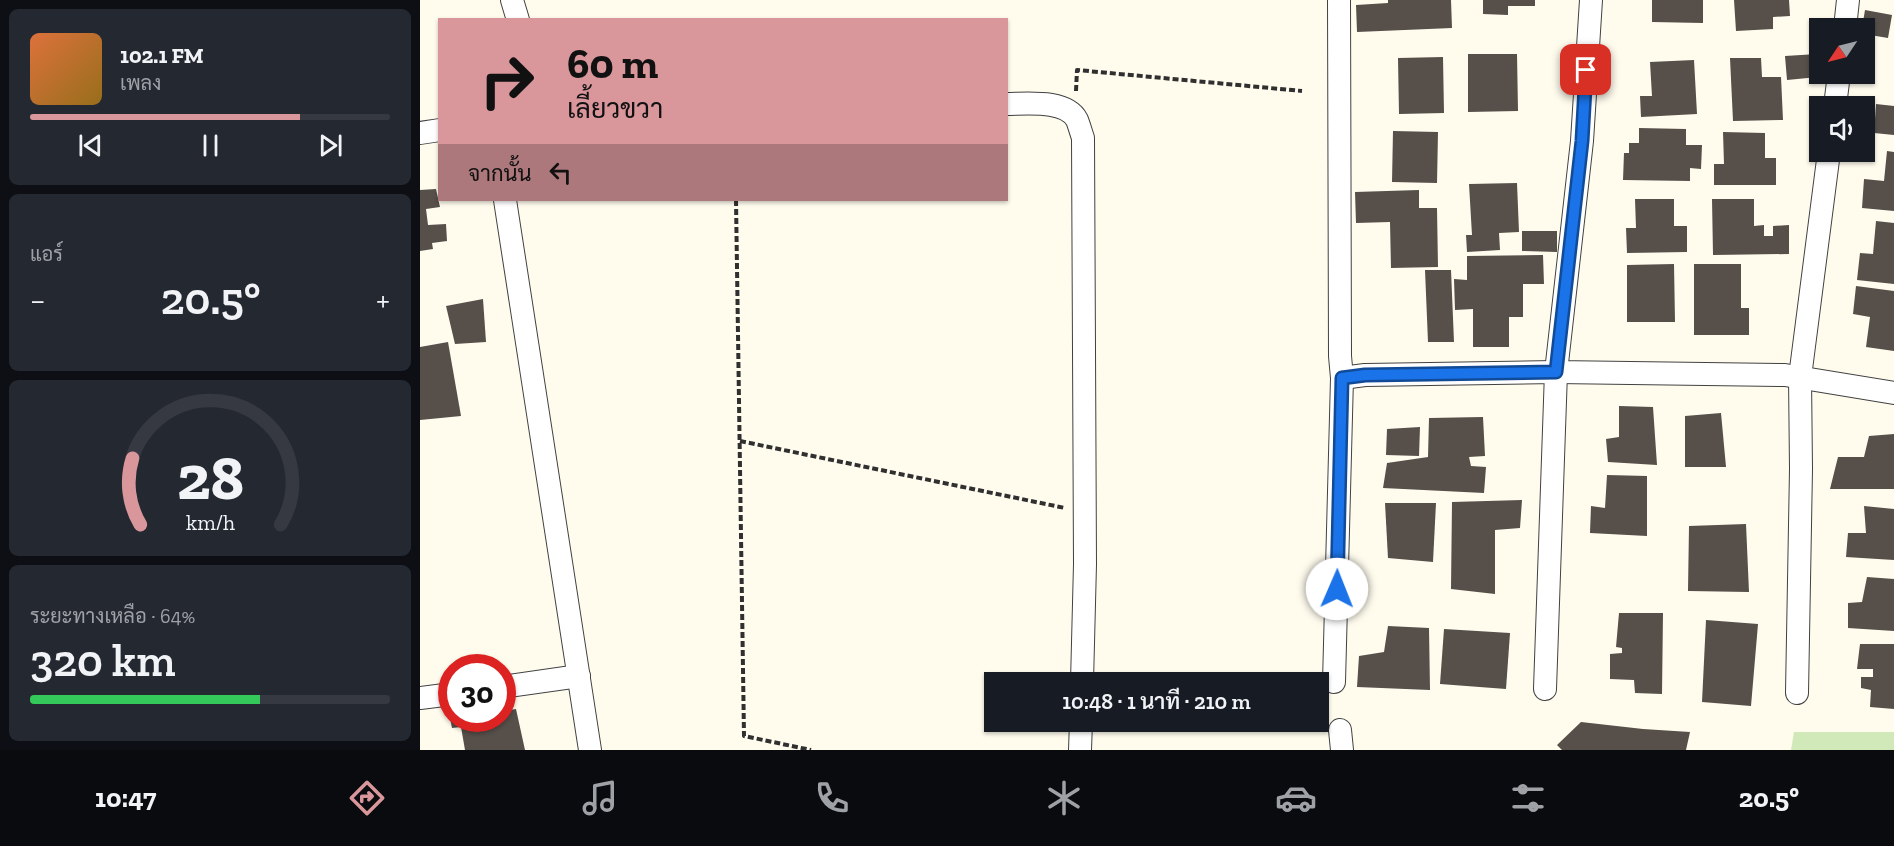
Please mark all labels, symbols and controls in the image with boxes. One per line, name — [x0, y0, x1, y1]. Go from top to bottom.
north arrow — [1809, 18, 1875, 84]
map controls — [1809, 18, 1875, 162]
text: 60 m — [567, 38, 658, 89]
text: 102.1 FM — [120, 42, 204, 69]
icon: right — [468, 42, 546, 120]
pin — [1560, 44, 1611, 95]
icon: arrive — [1569, 53, 1602, 86]
text: เพลง — [120, 71, 161, 95]
text: เลี้ยวขวา — [567, 93, 663, 125]
button: sound — [1809, 96, 1875, 162]
icon: previous — [74, 129, 107, 162]
icon: pause — [194, 129, 227, 162]
icon: next — [314, 129, 347, 162]
icon: left — [544, 156, 577, 189]
text: จากนั้น — [468, 160, 532, 187]
text: แอร์ — [30, 242, 63, 266]
text: 20.5° — [161, 272, 261, 326]
text: − — [30, 280, 45, 319]
text: + — [376, 280, 390, 319]
text: 28 — [176, 440, 244, 515]
text: km/h — [186, 510, 234, 535]
position arrow — [1305, 557, 1369, 621]
text: ระยะทางเหลือ · 64% — [30, 604, 195, 628]
text: 320 km — [30, 634, 176, 688]
speed limit sign: 30 — [438, 654, 516, 732]
text: 10:48 · 1 นาที · 210 m — [1062, 688, 1251, 715]
icon: directions — [346, 777, 388, 819]
icon: music — [579, 777, 621, 819]
icon: phone — [811, 777, 853, 819]
icon: climate — [1043, 777, 1085, 819]
icon: car — [1275, 777, 1317, 819]
icon: filters — [1507, 777, 1549, 819]
text: 10:47 — [95, 782, 156, 814]
text: 20.5° — [1739, 782, 1799, 814]

